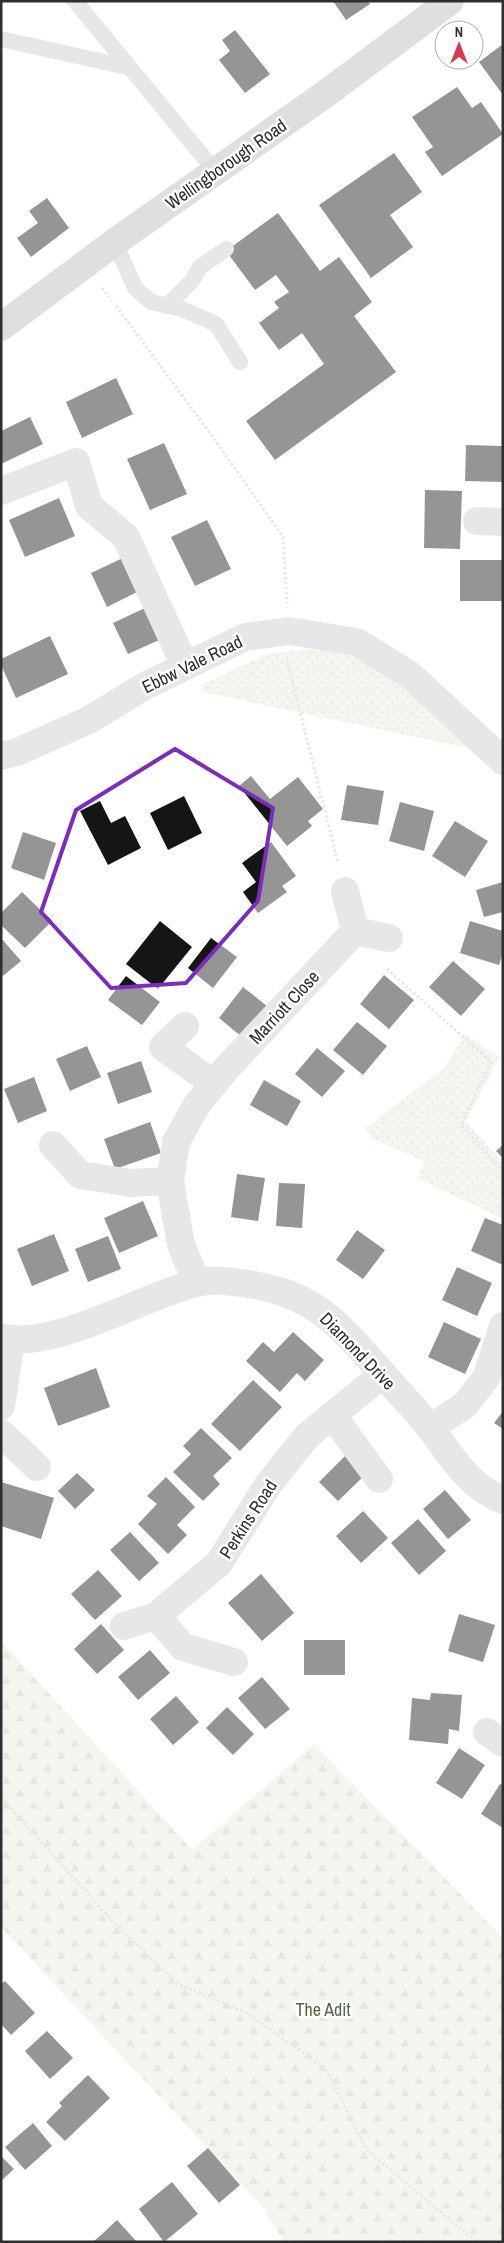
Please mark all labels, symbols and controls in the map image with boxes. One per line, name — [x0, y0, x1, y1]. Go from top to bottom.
north arrow — [434, 20, 484, 70]
text: N — [455, 23, 463, 41]
street label: Wellingborough Road — [160, 113, 292, 215]
street label: Ebbw Vale Road — [138, 629, 246, 699]
street label: Marriott Close — [243, 965, 325, 1049]
street label: Diamond Drive — [315, 1307, 401, 1395]
street label: Perkins Road — [213, 1475, 283, 1563]
park label: The Adit — [296, 1997, 351, 2022]

